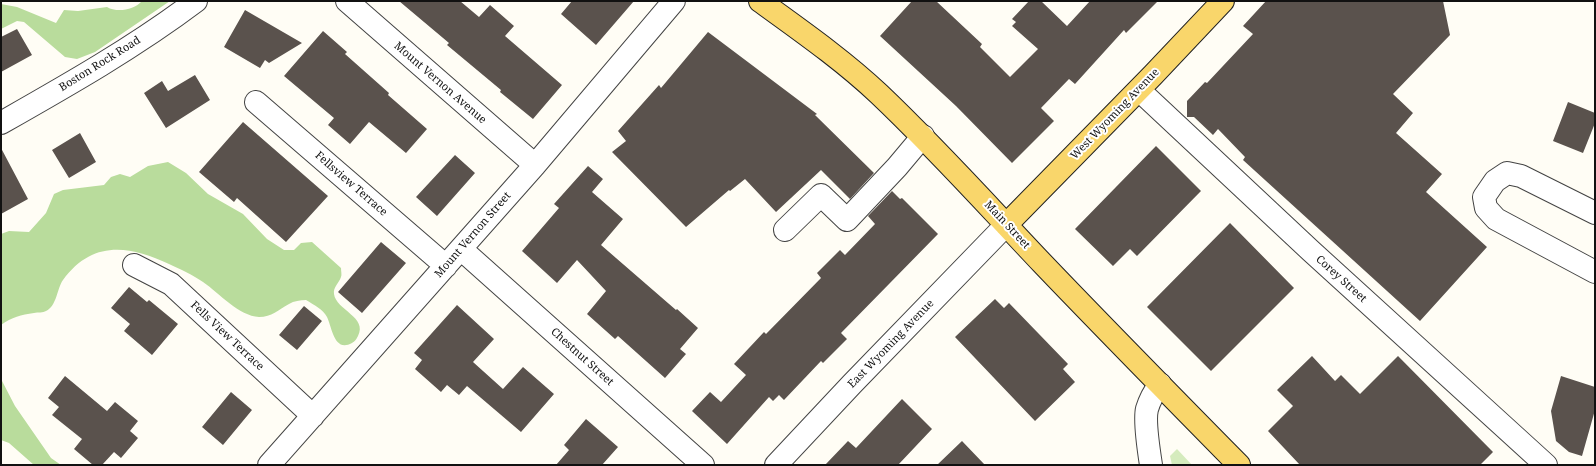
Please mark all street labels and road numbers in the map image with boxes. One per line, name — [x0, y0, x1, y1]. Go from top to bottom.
street label: Boston Rock Road — [57, 34, 143, 94]
street label: Mount Vernon Avenue — [391, 39, 489, 127]
street label: West Wyoming Avenue — [1068, 66, 1162, 162]
street label: Fellsview Terrace — [312, 149, 390, 219]
street label: Mount Vernon Street — [432, 189, 514, 281]
street label: Main Street — [981, 198, 1033, 252]
street label: Corey Street — [1313, 253, 1369, 305]
street label: East Wyoming Avenue — [845, 297, 937, 391]
street label: Fells View Terrace — [188, 299, 266, 373]
street label: Chestnut Street — [548, 325, 616, 389]

